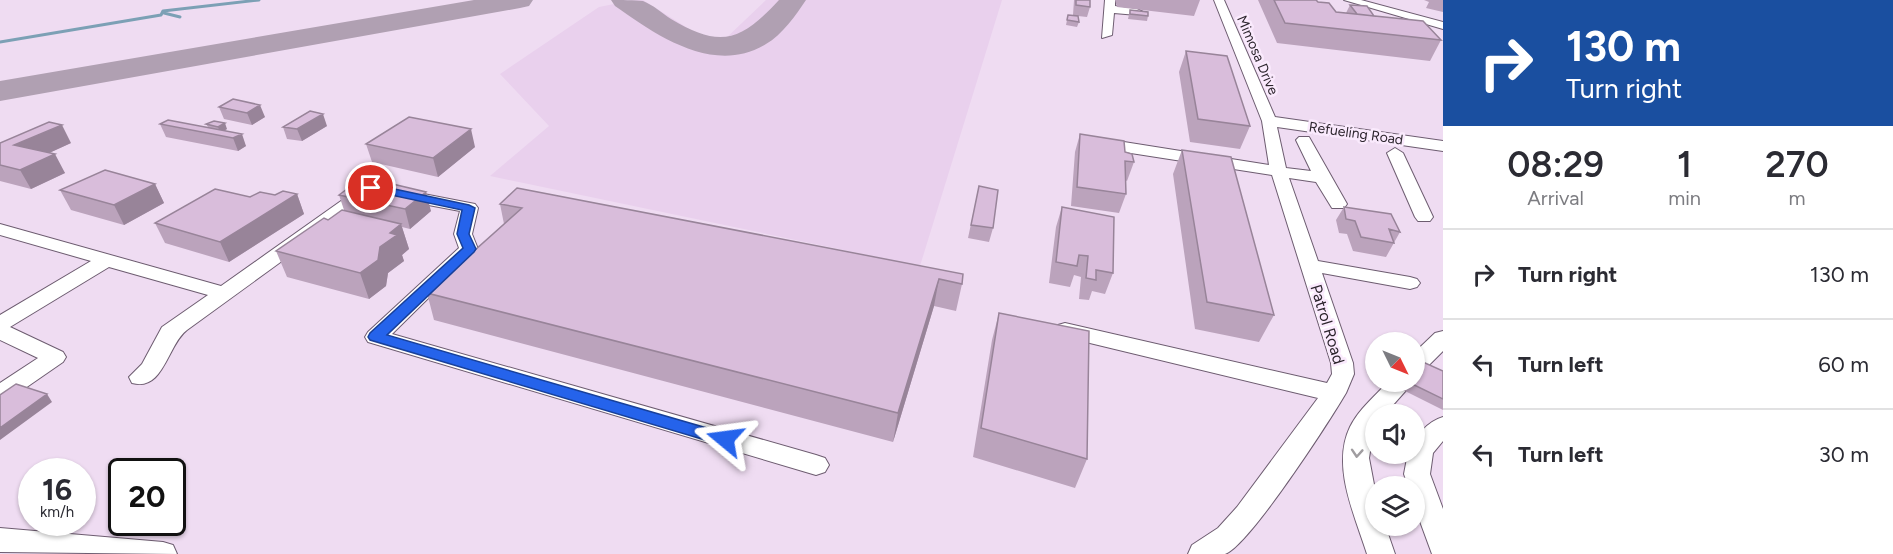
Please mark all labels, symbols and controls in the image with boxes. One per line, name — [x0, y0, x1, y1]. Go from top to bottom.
street label: Mimosa Drive — [1233, 13, 1282, 98]
text: 130 m — [1566, 21, 1681, 72]
icon: right — [1467, 24, 1545, 102]
text: Turn right — [1566, 72, 1682, 105]
street label: Refueling Road — [1308, 118, 1404, 149]
text: 08:29 — [1507, 143, 1604, 186]
text: 1 — [1677, 143, 1692, 186]
text: 270 — [1765, 143, 1829, 186]
pin — [345, 162, 396, 213]
icon: arrive — [354, 171, 387, 204]
text: Arrival — [1527, 186, 1584, 210]
text: min — [1668, 186, 1701, 210]
text: m — [1788, 186, 1805, 210]
icon: right — [1467, 258, 1500, 291]
text: Turn right — [1518, 261, 1617, 288]
text: 130 m — [1810, 261, 1869, 288]
street label: Patrol Road — [1306, 282, 1349, 366]
north arrow — [1365, 332, 1425, 392]
map controls — [1365, 332, 1425, 536]
icon: left — [1467, 348, 1500, 381]
text: Turn left — [1518, 351, 1604, 378]
text: 60 m — [1818, 351, 1869, 378]
button: sound — [1365, 404, 1425, 464]
position arrow — [693, 407, 757, 471]
icon: left — [1467, 438, 1500, 471]
text: Turn left — [1518, 441, 1604, 468]
text: 30 m — [1819, 441, 1869, 468]
one-way arrow — [1351, 448, 1364, 457]
speed limit sign: 20 — [108, 458, 186, 536]
text: 16 — [42, 471, 72, 508]
button: layers — [1365, 476, 1425, 536]
text: km/h — [40, 503, 74, 521]

